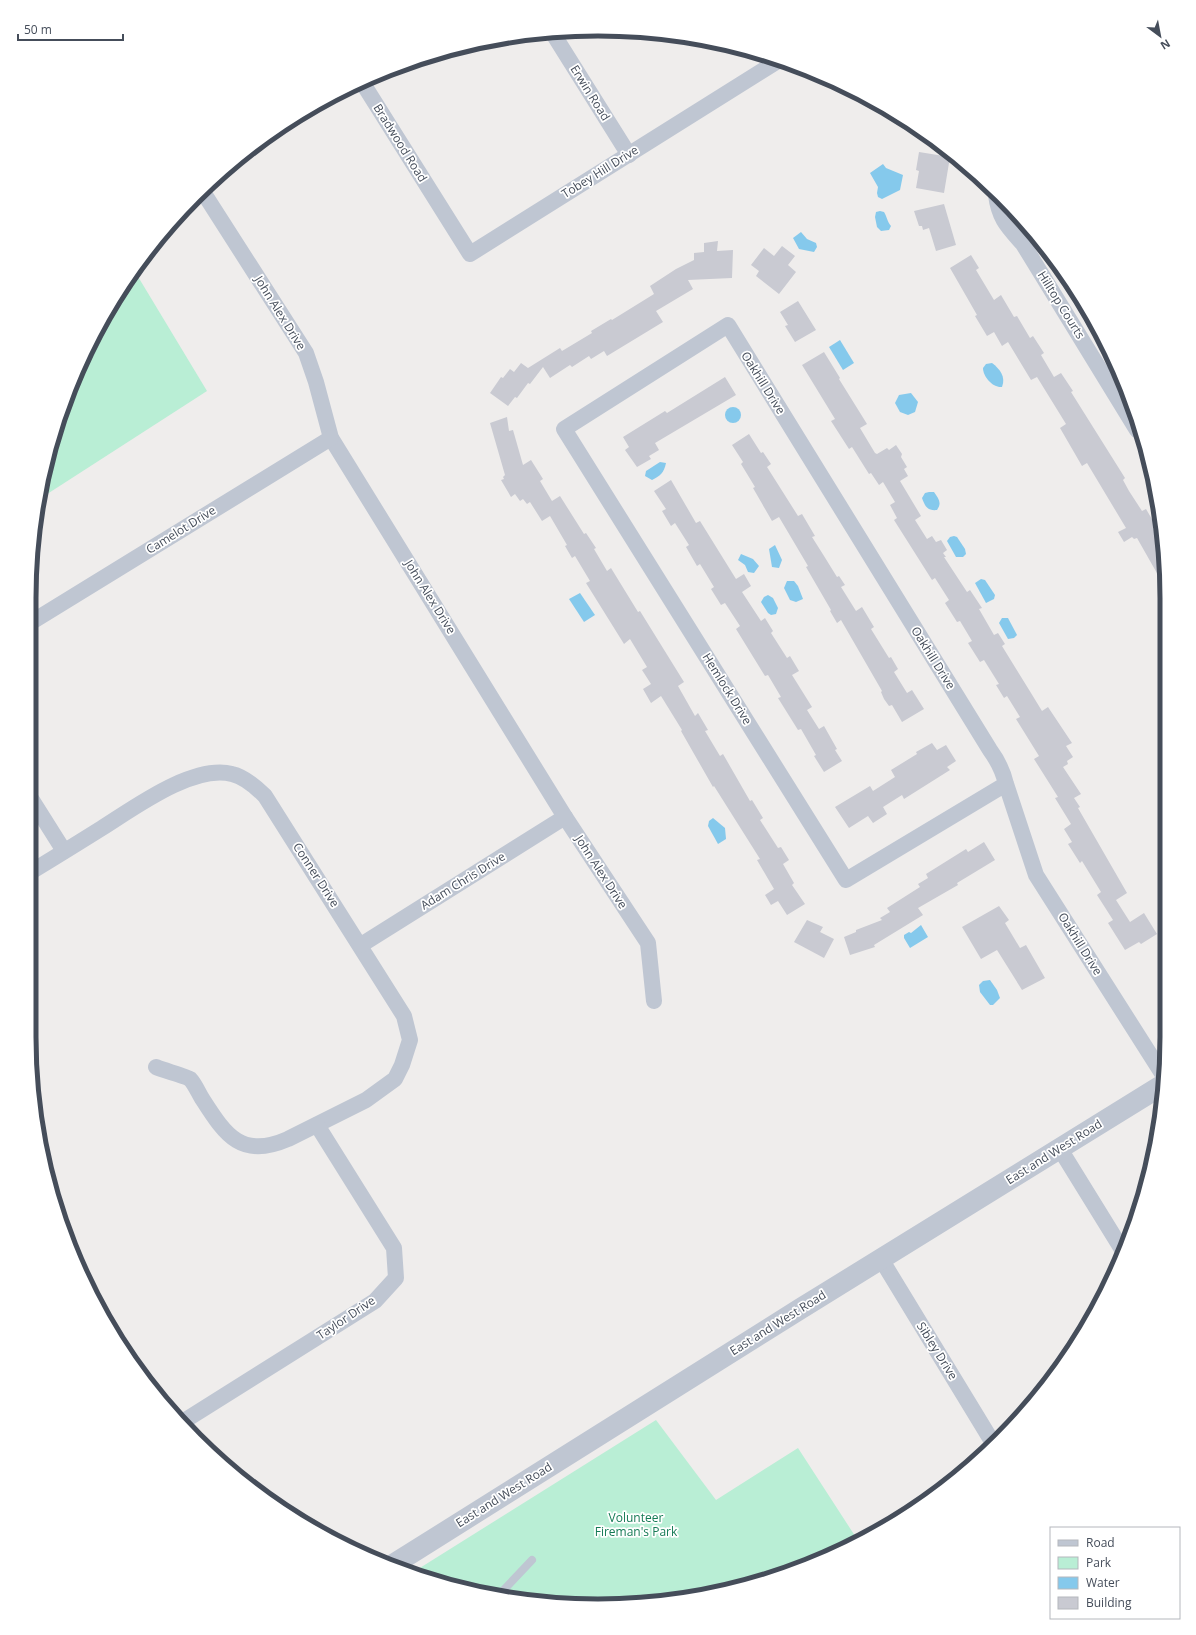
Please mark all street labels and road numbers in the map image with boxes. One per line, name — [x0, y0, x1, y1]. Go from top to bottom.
street label: Erwin Road — [567, 62, 614, 124]
street label: Bradwood Road — [370, 100, 431, 185]
street label: Tobey Hill Drive — [558, 141, 642, 202]
street label: Hilltop Courts — [1034, 268, 1089, 342]
street label: John Alex Drive — [250, 272, 310, 353]
street label: Oakhill Drive — [737, 348, 790, 418]
street label: Camelot Drive — [143, 501, 219, 558]
street label: John Alex Drive — [400, 556, 460, 637]
street label: Oakhill Drive — [907, 623, 960, 693]
street label: Hemlock Drive — [699, 650, 756, 728]
street label: John Alex Drive — [571, 831, 632, 912]
street label: Conner Drive — [289, 839, 344, 910]
street label: Adam Chris Drive — [417, 848, 509, 913]
street label: Oakhill Drive — [1054, 909, 1107, 979]
street label: East and West Road — [1002, 1115, 1105, 1188]
street label: East and West Road — [726, 1286, 829, 1359]
street label: Taylor Drive — [313, 1292, 378, 1343]
street label: Sibley Drive — [913, 1319, 962, 1383]
street label: East and West Road — [452, 1458, 555, 1531]

